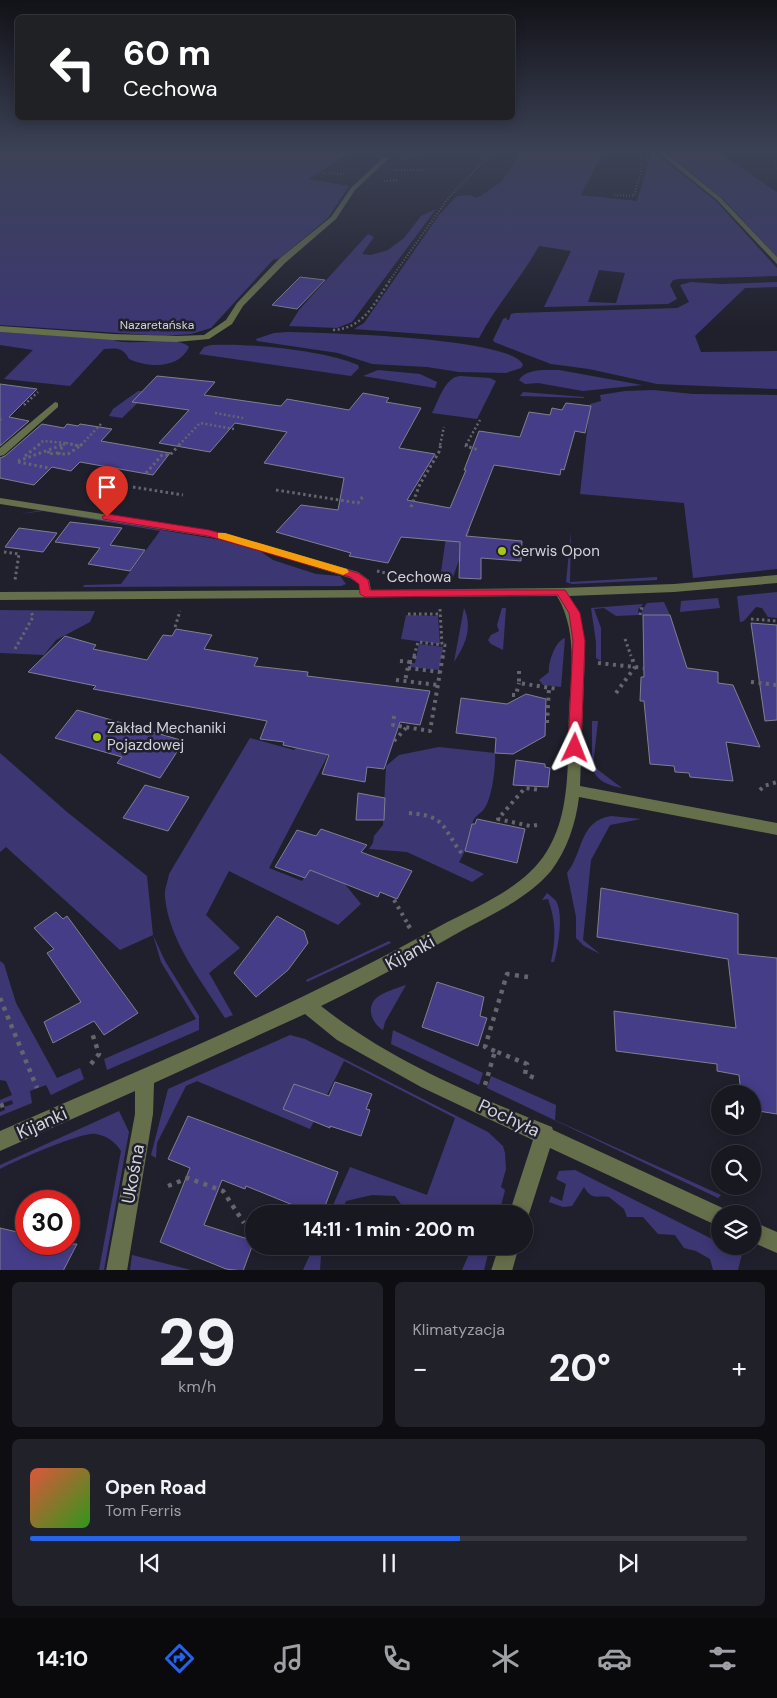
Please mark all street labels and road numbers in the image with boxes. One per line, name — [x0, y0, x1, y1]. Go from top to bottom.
street label: Nazaretańska — [120, 317, 194, 333]
street label: Cechowa — [387, 567, 451, 587]
street label: Kijanki — [381, 930, 439, 976]
street label: Pochyła — [474, 1093, 544, 1143]
street label: Kijanki — [13, 1101, 71, 1145]
street label: Ukośna — [116, 1142, 150, 1206]

